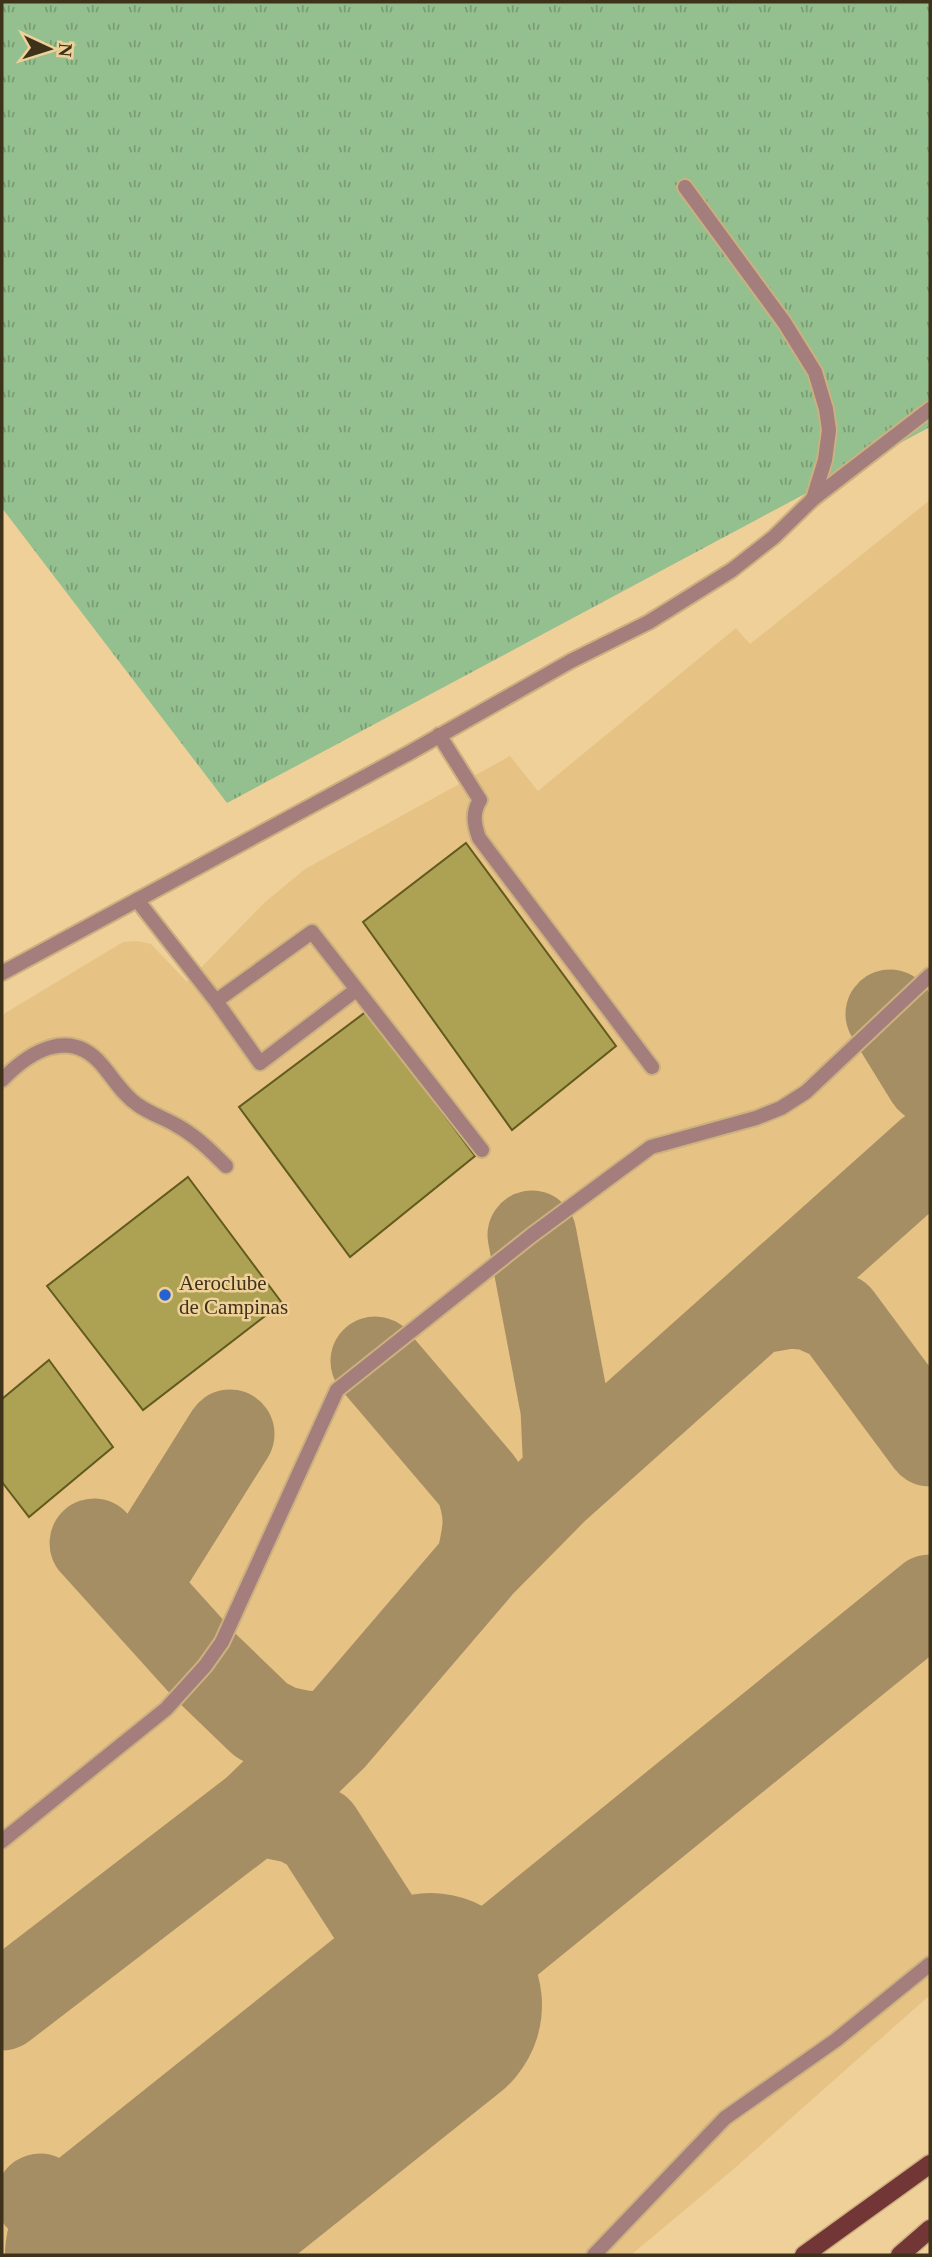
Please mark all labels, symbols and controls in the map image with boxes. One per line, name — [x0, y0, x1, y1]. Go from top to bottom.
north arrow — [14, 14, 84, 84]
text: N — [54, 43, 76, 58]
place label: Aeroclube de Campinas — [179, 1271, 288, 1319]
marker: Aeroclube de Campinas — [157, 1287, 173, 1303]

